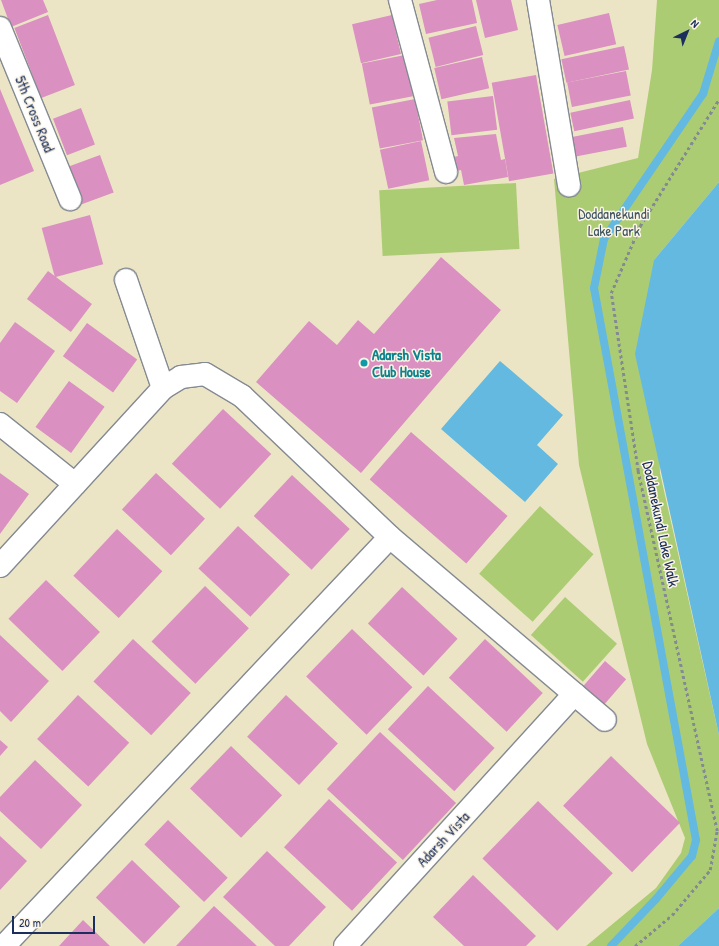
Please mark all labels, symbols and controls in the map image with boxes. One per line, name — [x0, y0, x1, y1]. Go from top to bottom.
north arrow — [667, 12, 707, 52]
text: N — [688, 16, 702, 30]
street label: 5th Cross Road — [12, 73, 58, 155]
park label: Doddanekundi Lake Park — [578, 204, 650, 239]
place label: Adarsh Vista Club House — [372, 345, 441, 380]
marker: Adarsh Vista Club House — [359, 358, 369, 368]
street label: Doddanekundi Lake Walk — [639, 460, 683, 588]
street label: Adarsh Vista — [413, 808, 473, 870]
scale bar — [14, 908, 97, 934]
text: 20 m — [19, 914, 41, 931]

